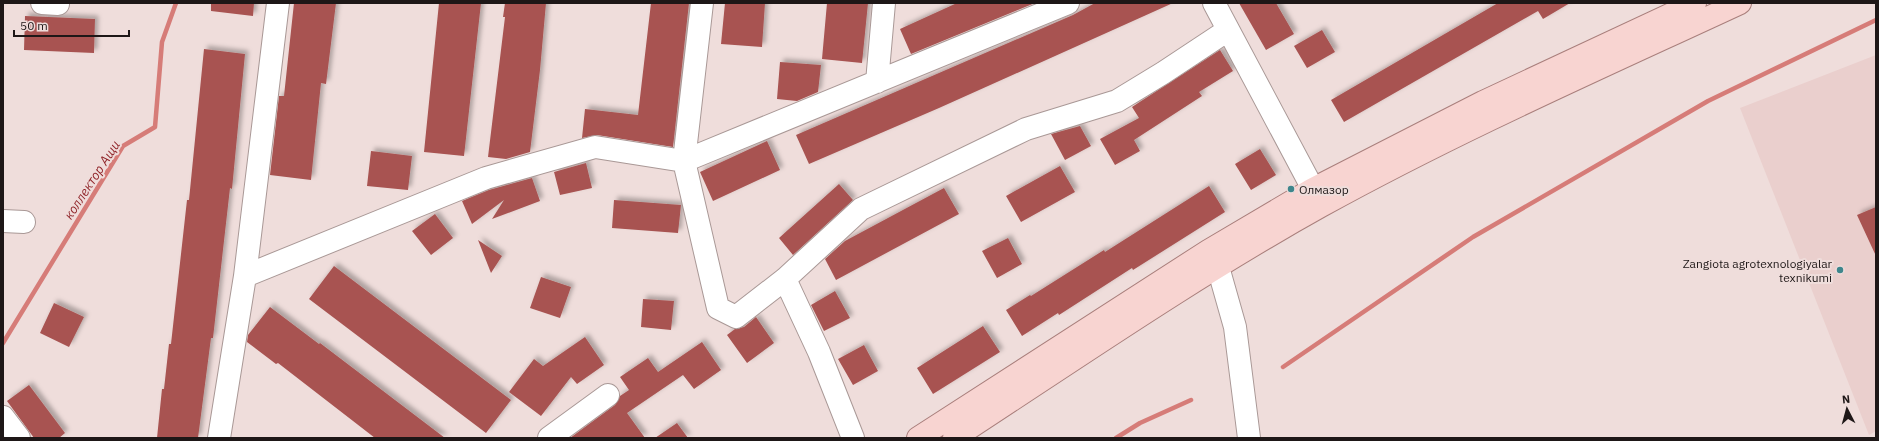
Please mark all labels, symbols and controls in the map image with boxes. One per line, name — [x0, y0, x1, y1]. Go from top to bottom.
scale bar — [14, 12, 129, 38]
text: 50 m — [20, 18, 48, 33]
water label: коллектор Ащи — [60, 137, 124, 223]
place label: Олмазор — [1299, 182, 1349, 197]
marker: Олмазор — [1286, 184, 1296, 194]
place label: Zangiota agrotexnologiyalar texnikumi — [1683, 256, 1833, 285]
marker: Zangiota agrotexnologiyalar texnikumi — [1835, 265, 1845, 275]
north arrow — [1827, 389, 1867, 429]
text: N — [1841, 392, 1851, 406]

